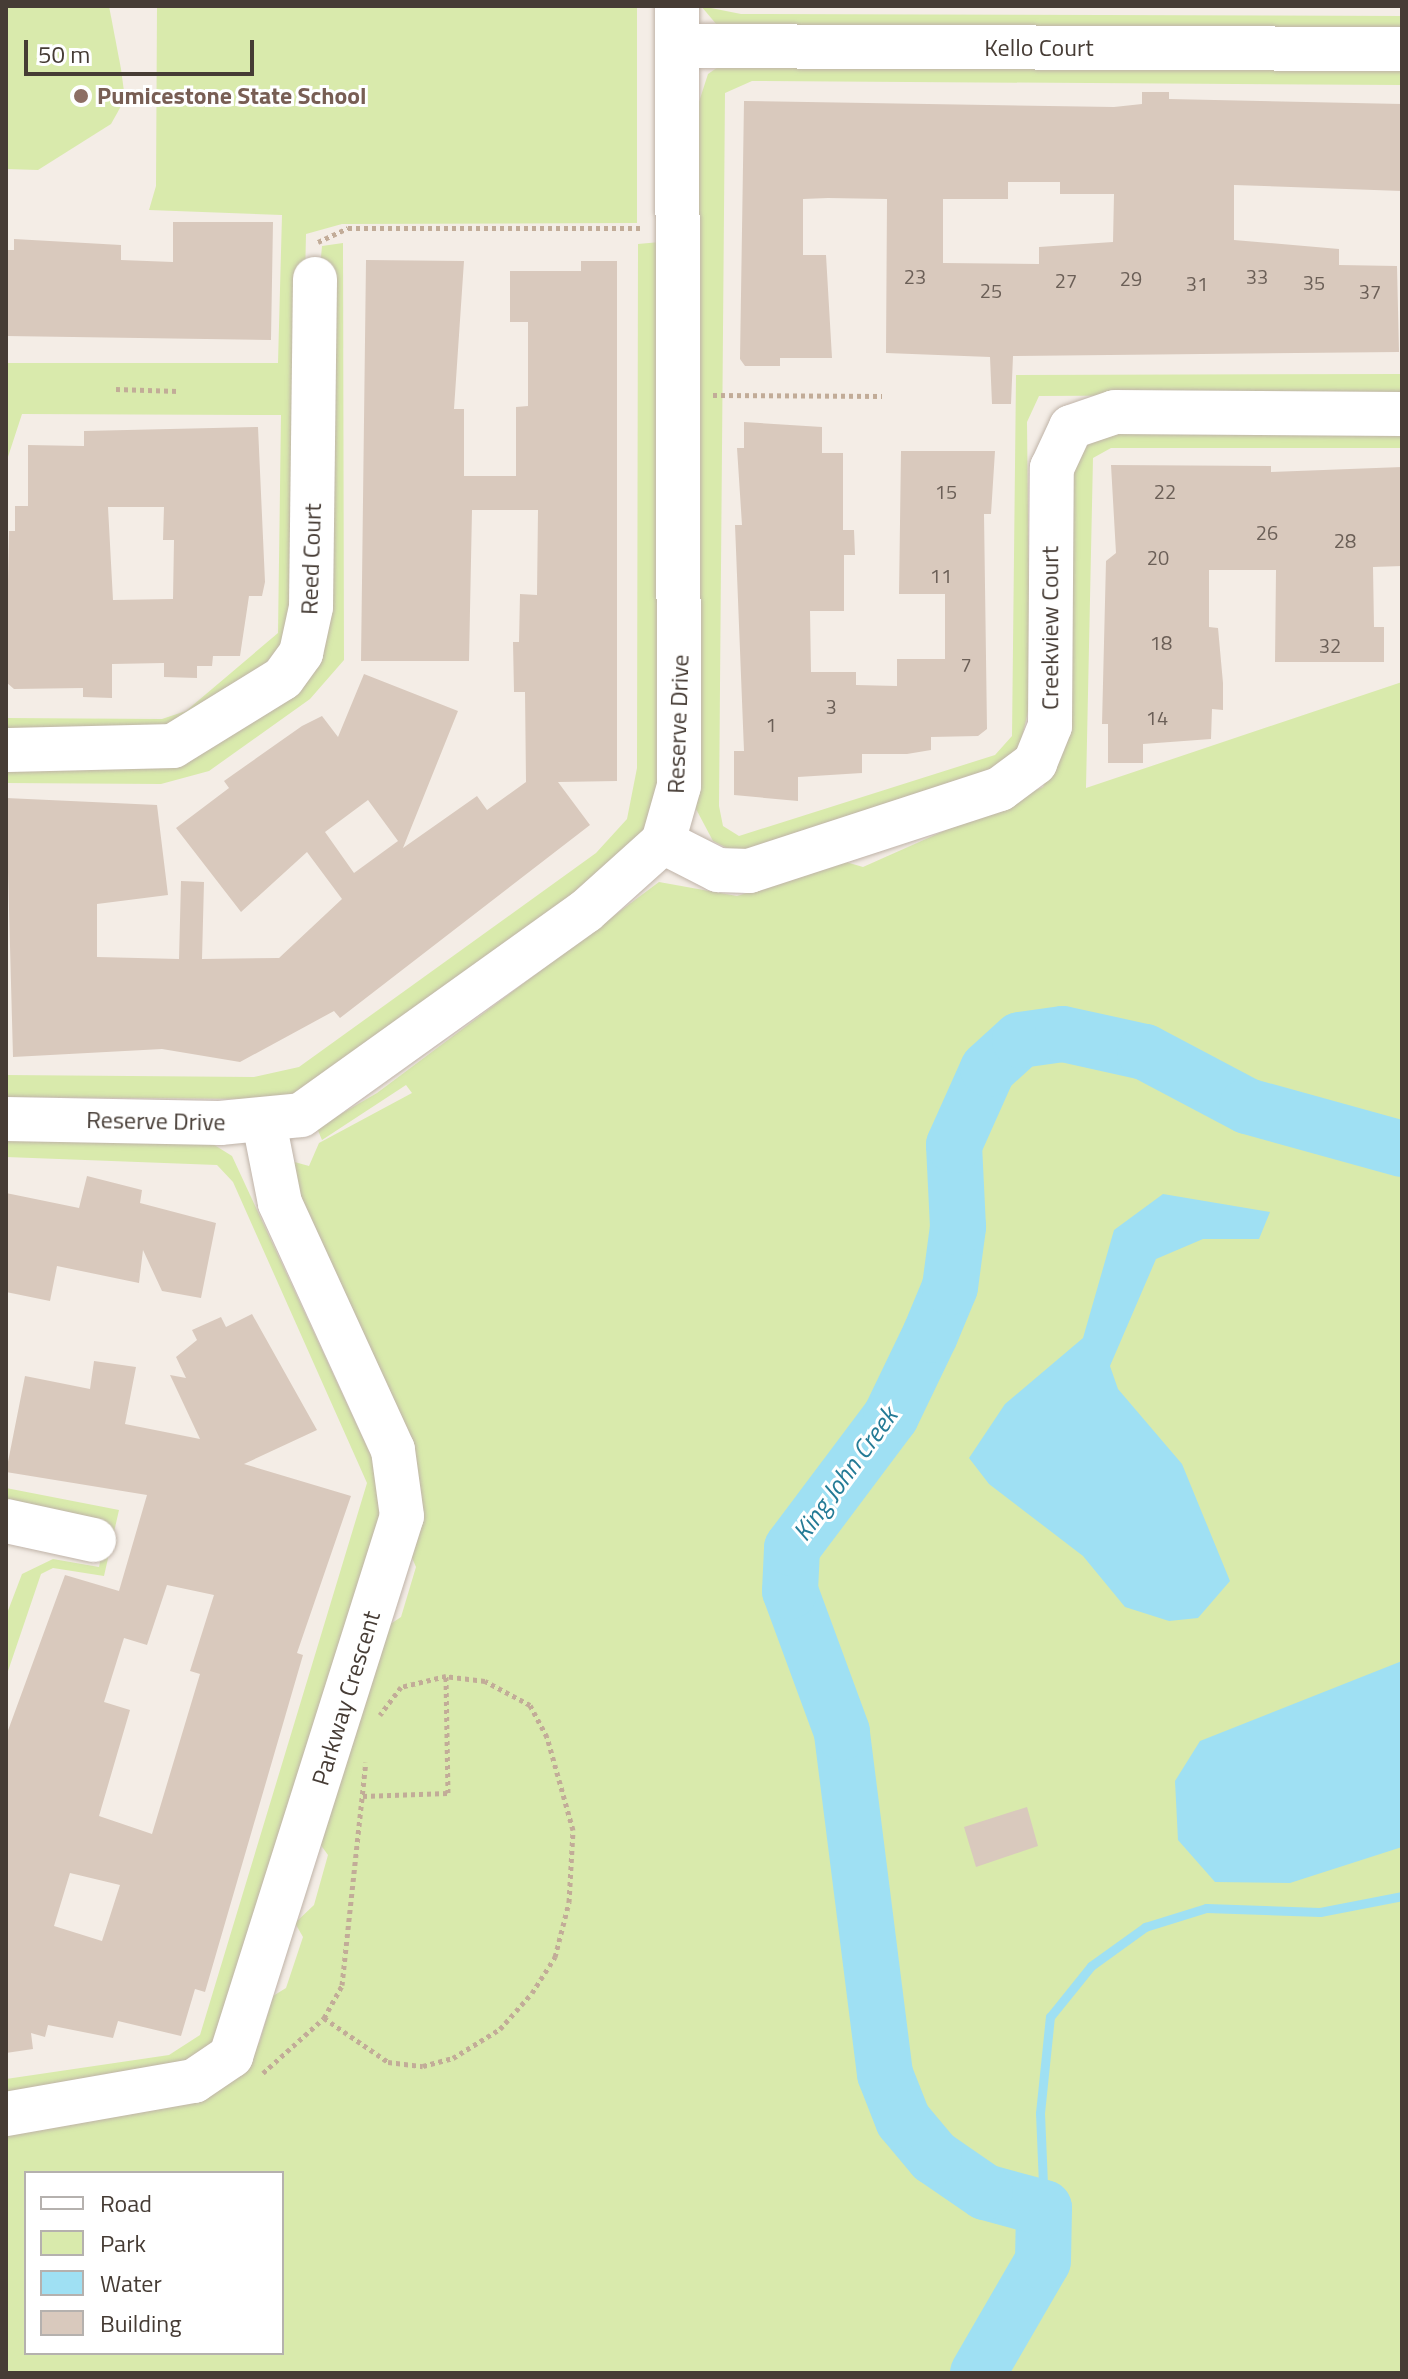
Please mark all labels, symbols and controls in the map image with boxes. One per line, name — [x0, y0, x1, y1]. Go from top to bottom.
scale bar — [28, 24, 258, 74]
street label: Kello Court — [984, 34, 1094, 62]
text: 50 m — [38, 36, 90, 72]
place label: Pumicestone State School — [97, 82, 366, 110]
marker: Pumicestone State School — [72, 87, 90, 105]
house number: 23 — [904, 264, 926, 288]
house number: 33 — [1246, 264, 1268, 288]
house number: 29 — [1120, 266, 1142, 290]
house number: 27 — [1055, 268, 1077, 292]
house number: 35 — [1303, 270, 1325, 294]
house number: 31 — [1186, 271, 1208, 295]
house number: 25 — [980, 278, 1002, 302]
house number: 37 — [1359, 279, 1381, 303]
house number: 15 — [935, 479, 957, 503]
house number: 22 — [1154, 479, 1176, 503]
street label: Reed Court — [295, 503, 327, 615]
house number: 26 — [1256, 520, 1278, 544]
house number: 28 — [1334, 528, 1356, 552]
house number: 20 — [1147, 545, 1169, 569]
street label: Creekview Court — [1036, 546, 1064, 710]
house number: 11 — [930, 563, 952, 587]
house number: 18 — [1150, 630, 1172, 654]
house number: 32 — [1319, 633, 1341, 657]
house number: 7 — [960, 652, 972, 676]
street label: Reserve Drive — [661, 654, 695, 794]
house number: 3 — [825, 694, 837, 718]
house number: 14 — [1146, 705, 1168, 729]
house number: 1 — [765, 712, 777, 736]
street label: Reserve Drive — [86, 1105, 226, 1137]
water label: King John Creek — [786, 1401, 904, 1547]
street label: Parkway Crescent — [306, 1607, 386, 1789]
legend — [24, 2171, 284, 2355]
text: Road — [100, 2185, 152, 2221]
text: Park — [100, 2225, 146, 2261]
text: Water — [100, 2265, 162, 2301]
text: Building — [100, 2305, 182, 2341]

